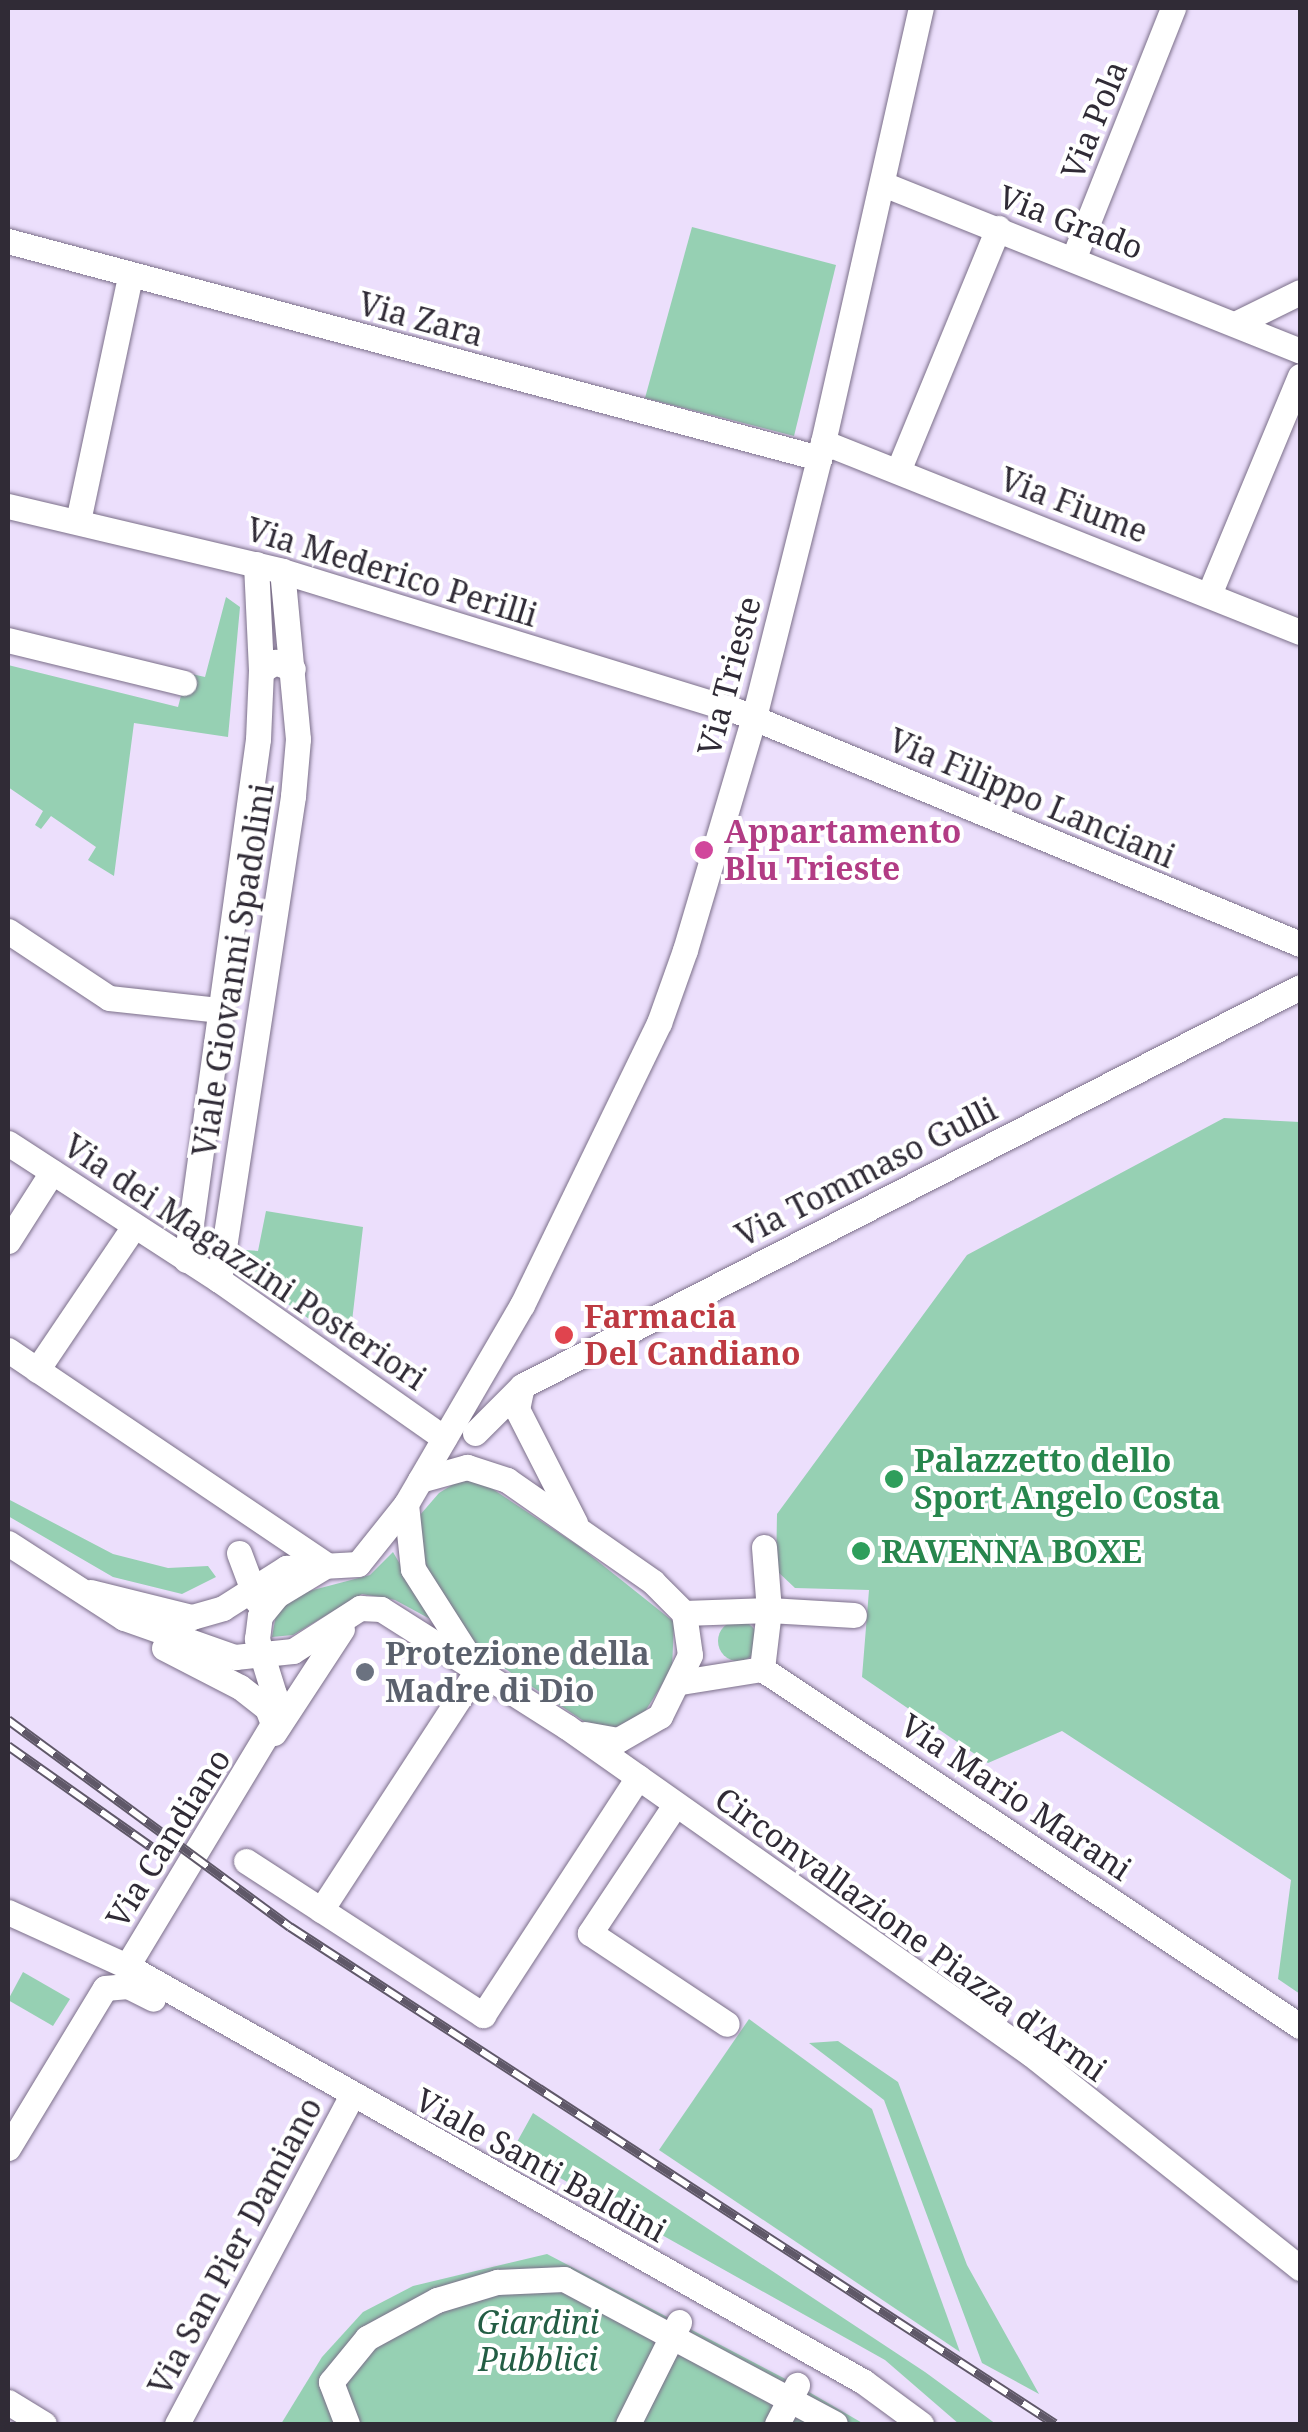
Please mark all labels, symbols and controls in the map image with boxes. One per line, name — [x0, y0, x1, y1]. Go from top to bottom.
street label: Via Pola — [1053, 55, 1135, 185]
street label: Via Grado — [993, 177, 1149, 267]
street label: Via Zara — [354, 284, 488, 354]
street label: Via Fiume — [995, 459, 1153, 551]
street label: Via Mederico Perilli — [242, 510, 542, 634]
street label: Via Trieste — [689, 592, 769, 760]
street label: Via Filippo Lanciani — [883, 720, 1181, 876]
street label: Viale Giovanni Spadolini — [185, 781, 281, 1159]
place label: Appartamento Blu Trieste — [724, 813, 961, 888]
marker: Appartamento Blu Trieste — [693, 839, 715, 861]
street label: Via Tommaso Gulli — [729, 1090, 1003, 1254]
street label: Via dei Magazzini Posteriori — [57, 1126, 433, 1398]
place label: Farmacia Del Candiano — [584, 1298, 801, 1373]
marker: Farmacia Del Candiano — [553, 1324, 575, 1346]
place label: Palazzetto dello Sport Angelo Costa — [914, 1442, 1220, 1517]
marker: Palazzetto dello Sport Angelo Costa — [883, 1468, 905, 1490]
place label: RAVENNA BOXE — [881, 1532, 1142, 1570]
marker: RAVENNA BOXE — [850, 1540, 872, 1562]
place label: Protezione della Madre di Dio — [385, 1635, 650, 1710]
marker: Protezione della Madre di Dio — [354, 1661, 376, 1683]
street label: Via Mario Marani — [893, 1706, 1139, 1888]
street label: Via Candiano — [98, 1742, 238, 1934]
street label: Circonvallazione Piazza d'Armi — [708, 1779, 1114, 2089]
street label: Viale Santi Baldini — [409, 2080, 673, 2250]
street label: Via San Pier Damiano — [140, 2091, 330, 2401]
park label: Giardini Pubblici — [477, 2304, 599, 2379]

